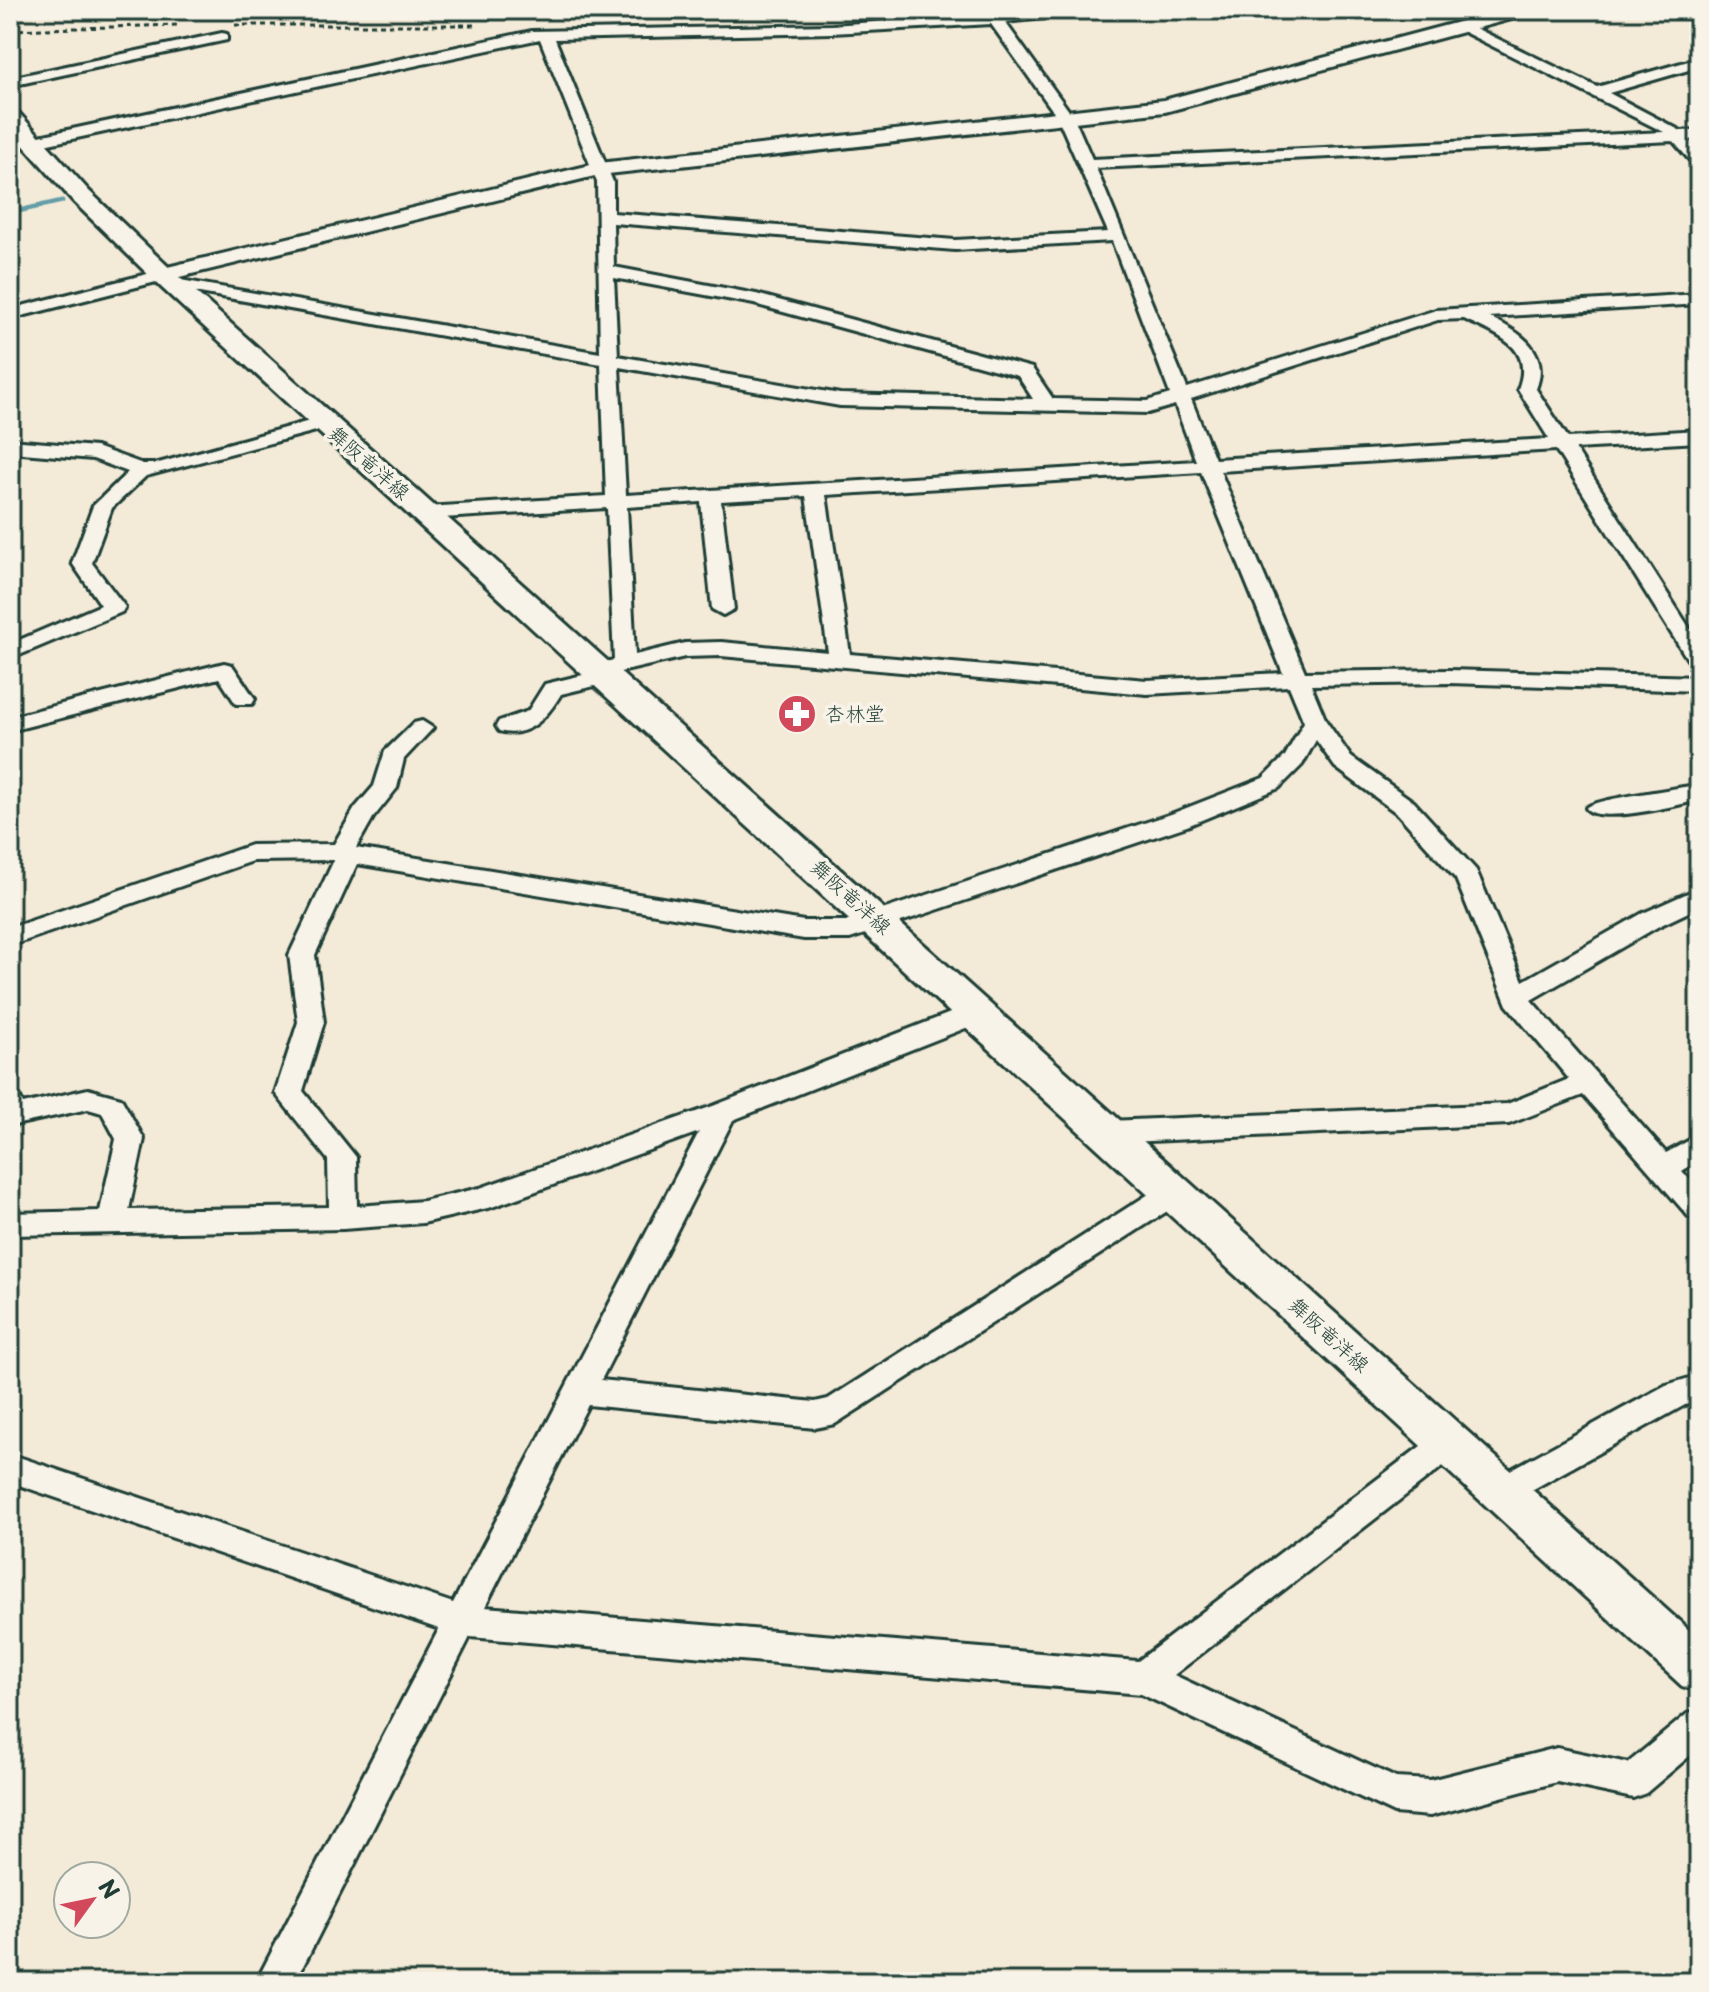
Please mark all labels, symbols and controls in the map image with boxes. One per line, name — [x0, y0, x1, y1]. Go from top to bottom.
street label: 舞阪竜洋線 — [322, 418, 417, 506]
pharmacy icon: 杏林堂 — [776, 693, 818, 735]
place label: 杏林堂 — [825, 698, 885, 728]
street label: 舞阪竜洋線 — [804, 852, 899, 941]
street label: 舞阪竜洋線 — [1282, 1290, 1377, 1379]
north arrow — [52, 1860, 132, 1940]
text: N — [91, 1872, 129, 1905]

